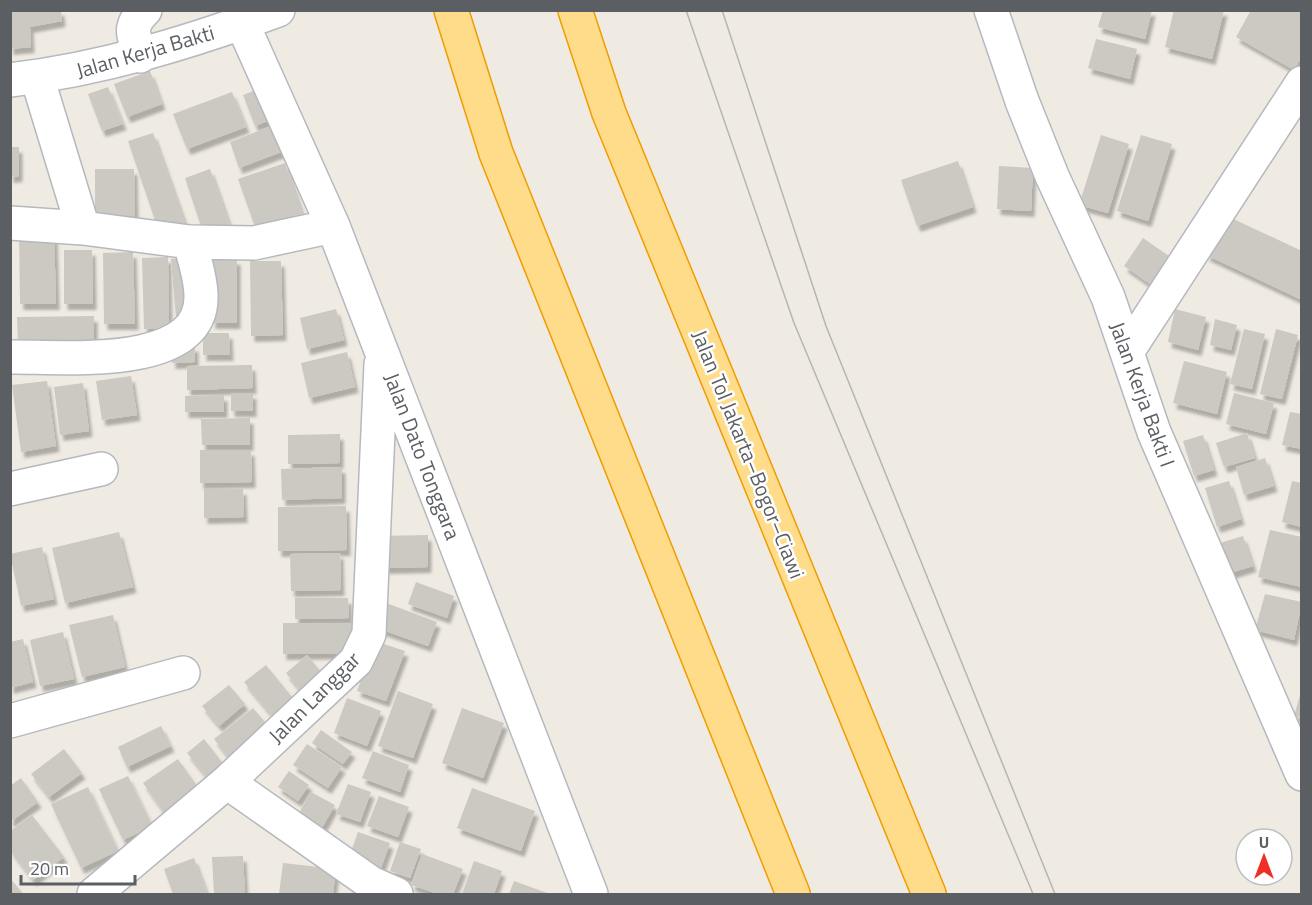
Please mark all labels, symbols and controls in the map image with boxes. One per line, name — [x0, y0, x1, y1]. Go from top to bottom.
street label: Jalan Kerja Bakti — [72, 16, 218, 86]
street label: Jalan Kerja Bakti I — [1102, 317, 1184, 471]
street label: Jalan Tol Jakarta–Bogor–Ciawi — [684, 325, 814, 583]
street label: Jalan Dato Tonggara — [376, 368, 470, 545]
street label: Jalan Langgar — [261, 644, 367, 750]
north arrow — [1234, 827, 1294, 887]
text: U — [1259, 830, 1269, 854]
scale bar — [21, 848, 135, 886]
text: 20 m — [30, 855, 69, 882]

